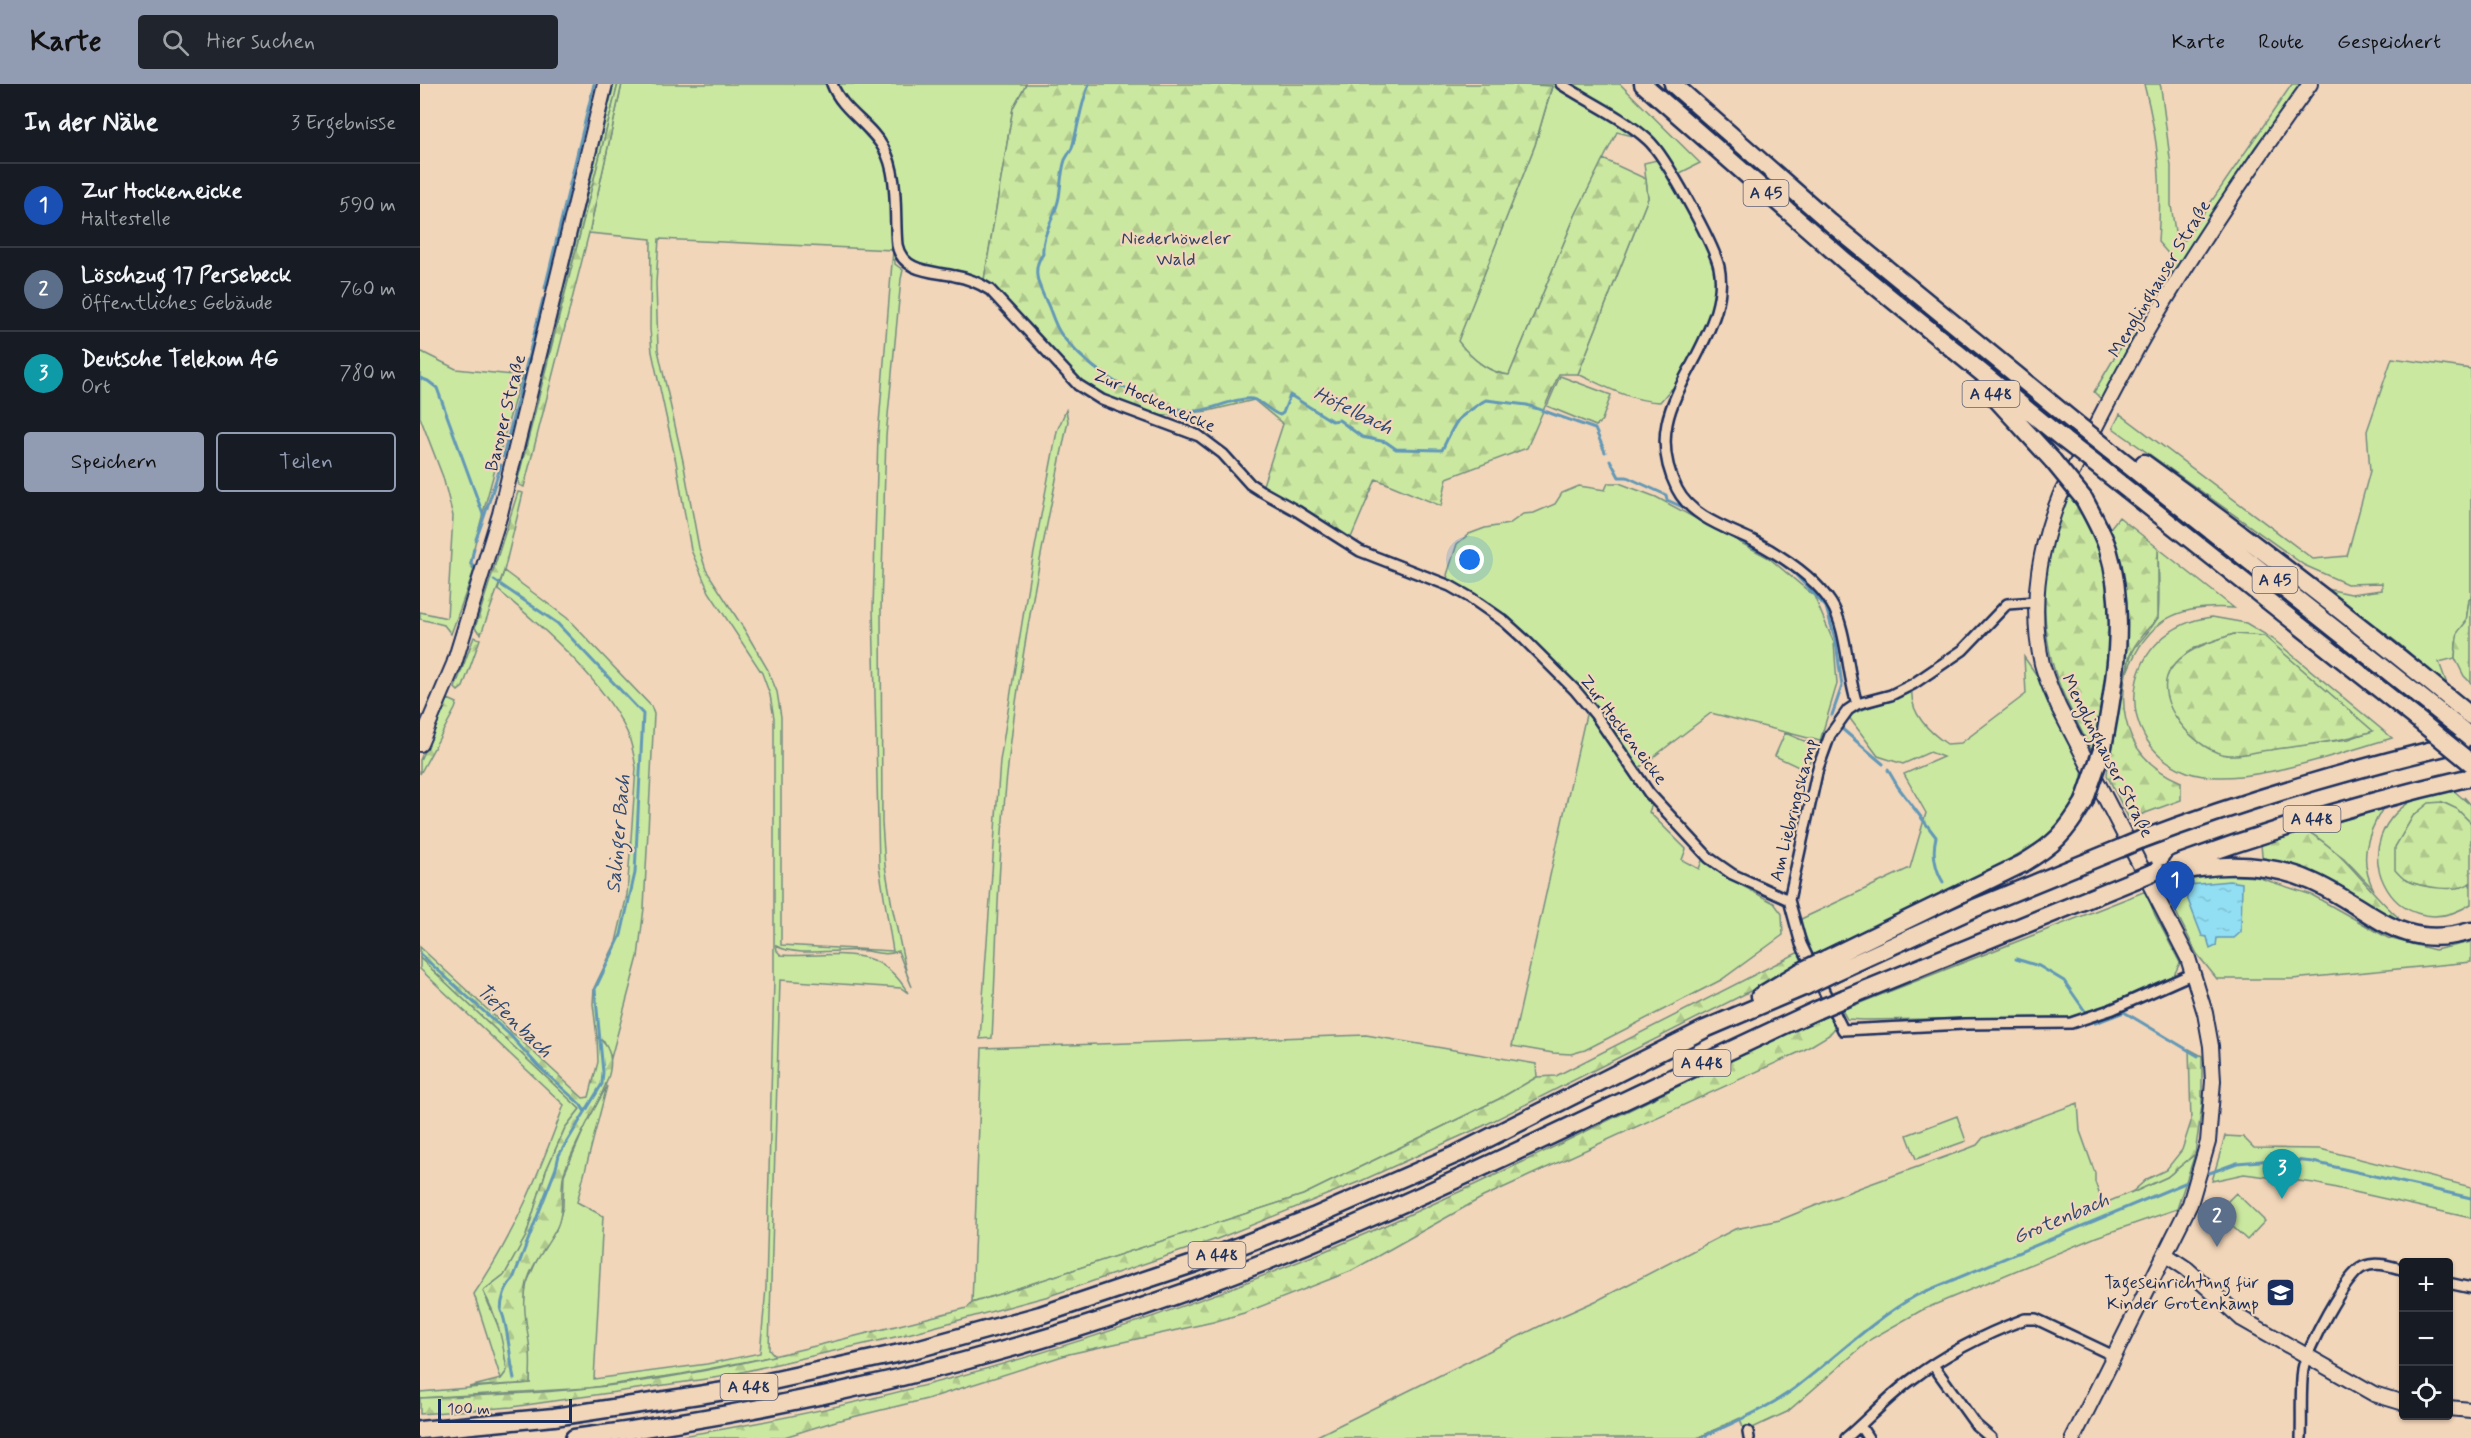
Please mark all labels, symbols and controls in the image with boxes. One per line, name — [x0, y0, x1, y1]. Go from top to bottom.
search box — [138, 15, 558, 69]
text: Karte — [30, 24, 102, 61]
icon: search — [159, 26, 192, 59]
text: Hier suchen — [207, 28, 315, 56]
text: Karte — [2172, 28, 2225, 56]
text: Route — [2258, 28, 2304, 56]
text: Gespeichert — [2337, 28, 2441, 56]
text: In der Nähe — [24, 106, 158, 140]
text: 3 Ergebnisse — [291, 110, 396, 137]
text: Zur Hockeneicke — [81, 178, 242, 206]
road number: A 45 — [1744, 180, 1788, 206]
text: 1 — [39, 192, 48, 219]
text: 590 m — [339, 192, 396, 219]
street label: Menglinghauser Straße — [2103, 195, 2219, 363]
text: Haltestelle — [81, 206, 171, 233]
park label: Niederhöweler Wald — [1121, 227, 1231, 272]
text: Löschzug 17 Persebeck — [81, 262, 291, 290]
text: 2 — [39, 276, 48, 303]
text: 760 m — [339, 276, 396, 303]
text: Öffentliches Gebäude — [81, 290, 273, 317]
text: Deutsche Telekom AG — [81, 346, 278, 374]
street label: Baroper Straße — [480, 352, 532, 474]
text: 3 — [39, 360, 48, 387]
text: 780 m — [340, 360, 396, 387]
street label: Zur Hockeneicke — [1089, 363, 1219, 439]
text: Ort — [81, 374, 110, 401]
water label: Höfelbach — [1309, 380, 1397, 442]
road number: A 448 — [1962, 381, 2020, 407]
button: Speichern — [24, 432, 204, 492]
button: Teilen — [216, 432, 396, 492]
your location — [1455, 545, 1484, 574]
road number: A 45 — [2252, 567, 2298, 593]
street label: Zur Hockeneicke — [1574, 670, 1672, 790]
street label: Menglinghauser Straße — [2054, 670, 2159, 843]
street label: Am Liebringskamp — [1765, 736, 1824, 884]
water label: Salinger Bach — [600, 773, 640, 895]
road number: A 448 — [2284, 806, 2340, 832]
pin: 1 — [2156, 862, 2194, 911]
water label: Tiefenbach — [470, 978, 558, 1064]
road number: A 448 — [1674, 1050, 1730, 1076]
pin: 3 — [2262, 1150, 2302, 1199]
water label: Grotenbach — [2009, 1187, 2113, 1251]
pin: 2 — [2198, 1198, 2236, 1247]
road number: A 448 — [1188, 1242, 1246, 1268]
map controls — [2399, 1258, 2453, 1420]
button: + — [2399, 1258, 2453, 1312]
place label: Tageseinrichtung für Kinder Grotenkamp — [2104, 1271, 2259, 1316]
school or university icon: Tageseinrichtung für Kinder Grotenkamp — [2264, 1277, 2296, 1309]
button: − — [2399, 1312, 2453, 1366]
button: locate — [2399, 1366, 2453, 1420]
road number: A 448 — [720, 1374, 778, 1400]
scale bar — [438, 1396, 572, 1424]
text: 100 m — [447, 1399, 490, 1420]

